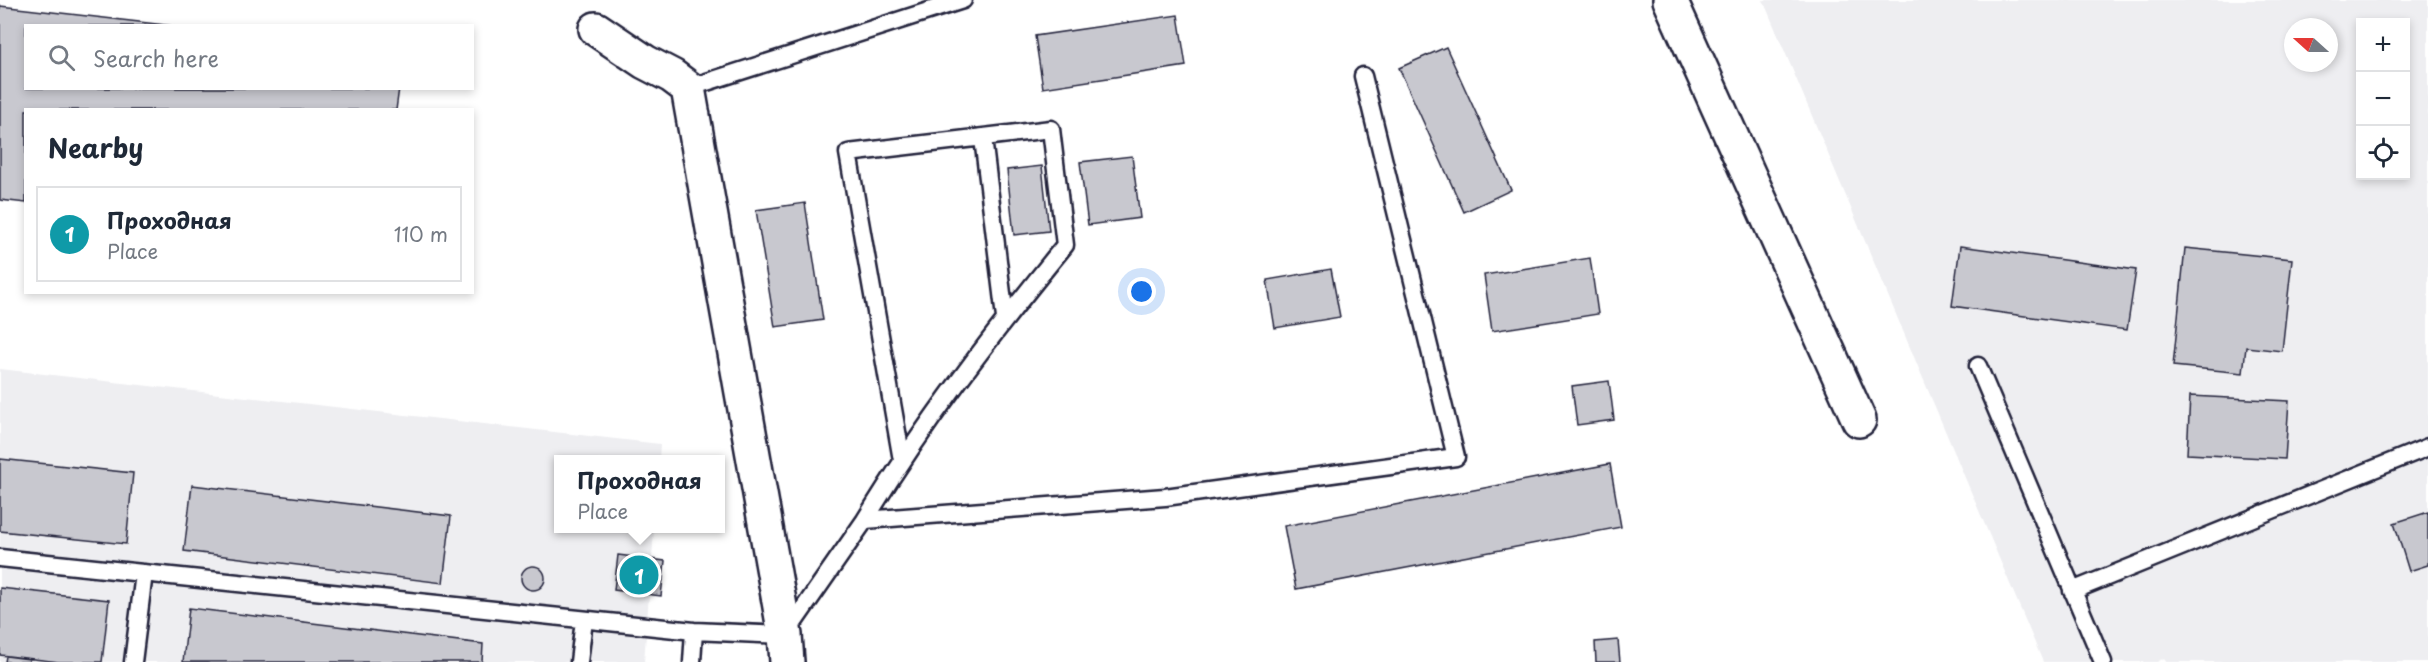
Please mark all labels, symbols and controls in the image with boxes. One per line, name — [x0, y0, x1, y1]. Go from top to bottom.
north arrow — [2284, 18, 2338, 72]
map controls — [2356, 18, 2410, 180]
button: + — [2356, 18, 2410, 72]
search box — [24, 24, 474, 90]
icon: search — [45, 41, 78, 74]
text: Search here — [93, 41, 219, 74]
button: − — [2356, 72, 2410, 126]
button: locate — [2356, 126, 2410, 180]
text: Nearby — [48, 128, 143, 167]
text: Проходная — [107, 203, 232, 236]
text: 1 — [65, 219, 74, 249]
text: 110 m — [394, 219, 448, 249]
text: Place — [107, 236, 158, 266]
your location — [1127, 277, 1156, 306]
popup — [554, 455, 725, 533]
text: Проходная — [577, 463, 702, 496]
text: Place — [577, 496, 628, 526]
pin: 1 — [620, 552, 658, 598]

